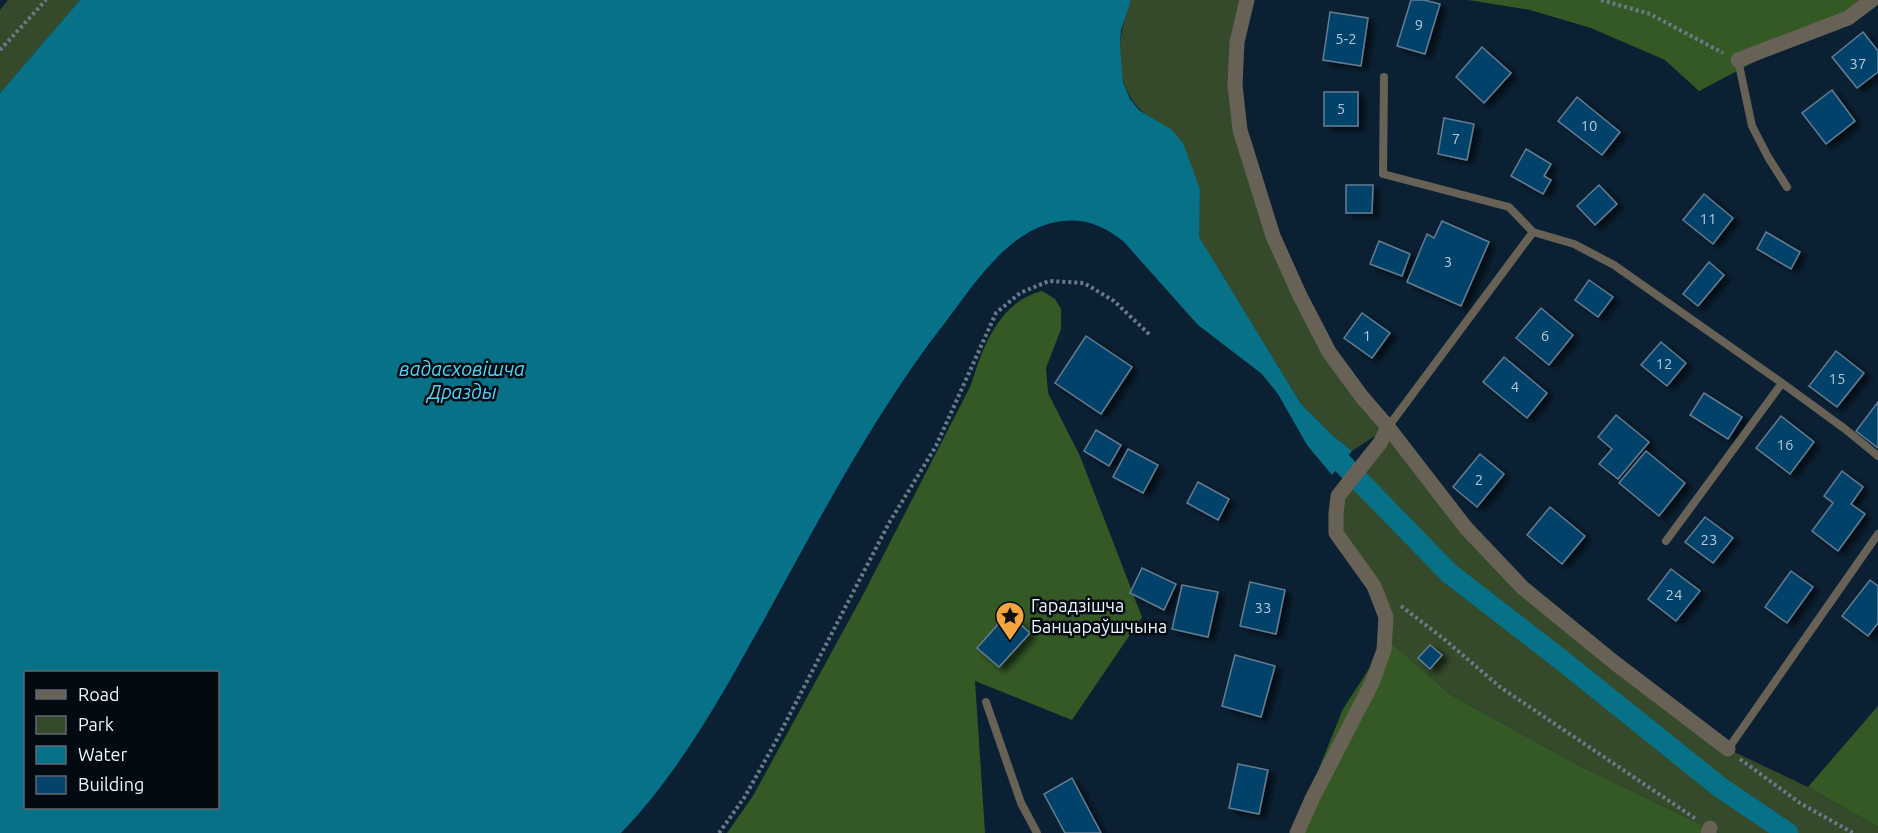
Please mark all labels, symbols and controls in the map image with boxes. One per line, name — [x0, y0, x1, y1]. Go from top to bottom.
house number: 9 — [1415, 16, 1423, 33]
house number: 5-2 — [1335, 30, 1357, 47]
house number: 37 — [1850, 55, 1866, 72]
house number: 5 — [1337, 100, 1345, 117]
house number: 10 — [1581, 117, 1597, 134]
house number: 7 — [1452, 130, 1460, 147]
house number: 11 — [1700, 210, 1716, 227]
house number: 3 — [1444, 253, 1452, 270]
house number: 1 — [1363, 327, 1371, 344]
house number: 6 — [1541, 327, 1549, 344]
house number: 12 — [1656, 355, 1672, 372]
water label: вадасховішча Дразды — [399, 357, 525, 403]
house number: 15 — [1829, 370, 1845, 387]
house number: 4 — [1511, 378, 1519, 395]
house number: 16 — [1777, 436, 1793, 453]
house number: 2 — [1475, 471, 1483, 488]
house number: 23 — [1701, 531, 1717, 548]
house number: 24 — [1666, 586, 1682, 603]
place label: Гарадзішча Банцараўшчына — [1031, 595, 1167, 636]
house number: 33 — [1255, 599, 1271, 616]
place icon: Гарадзішча Банцараўшчына — [994, 600, 1026, 642]
legend — [24, 671, 219, 809]
text: Road — [78, 684, 120, 704]
text: Park — [78, 714, 114, 734]
text: Water — [78, 744, 128, 764]
text: Building — [78, 774, 144, 794]

